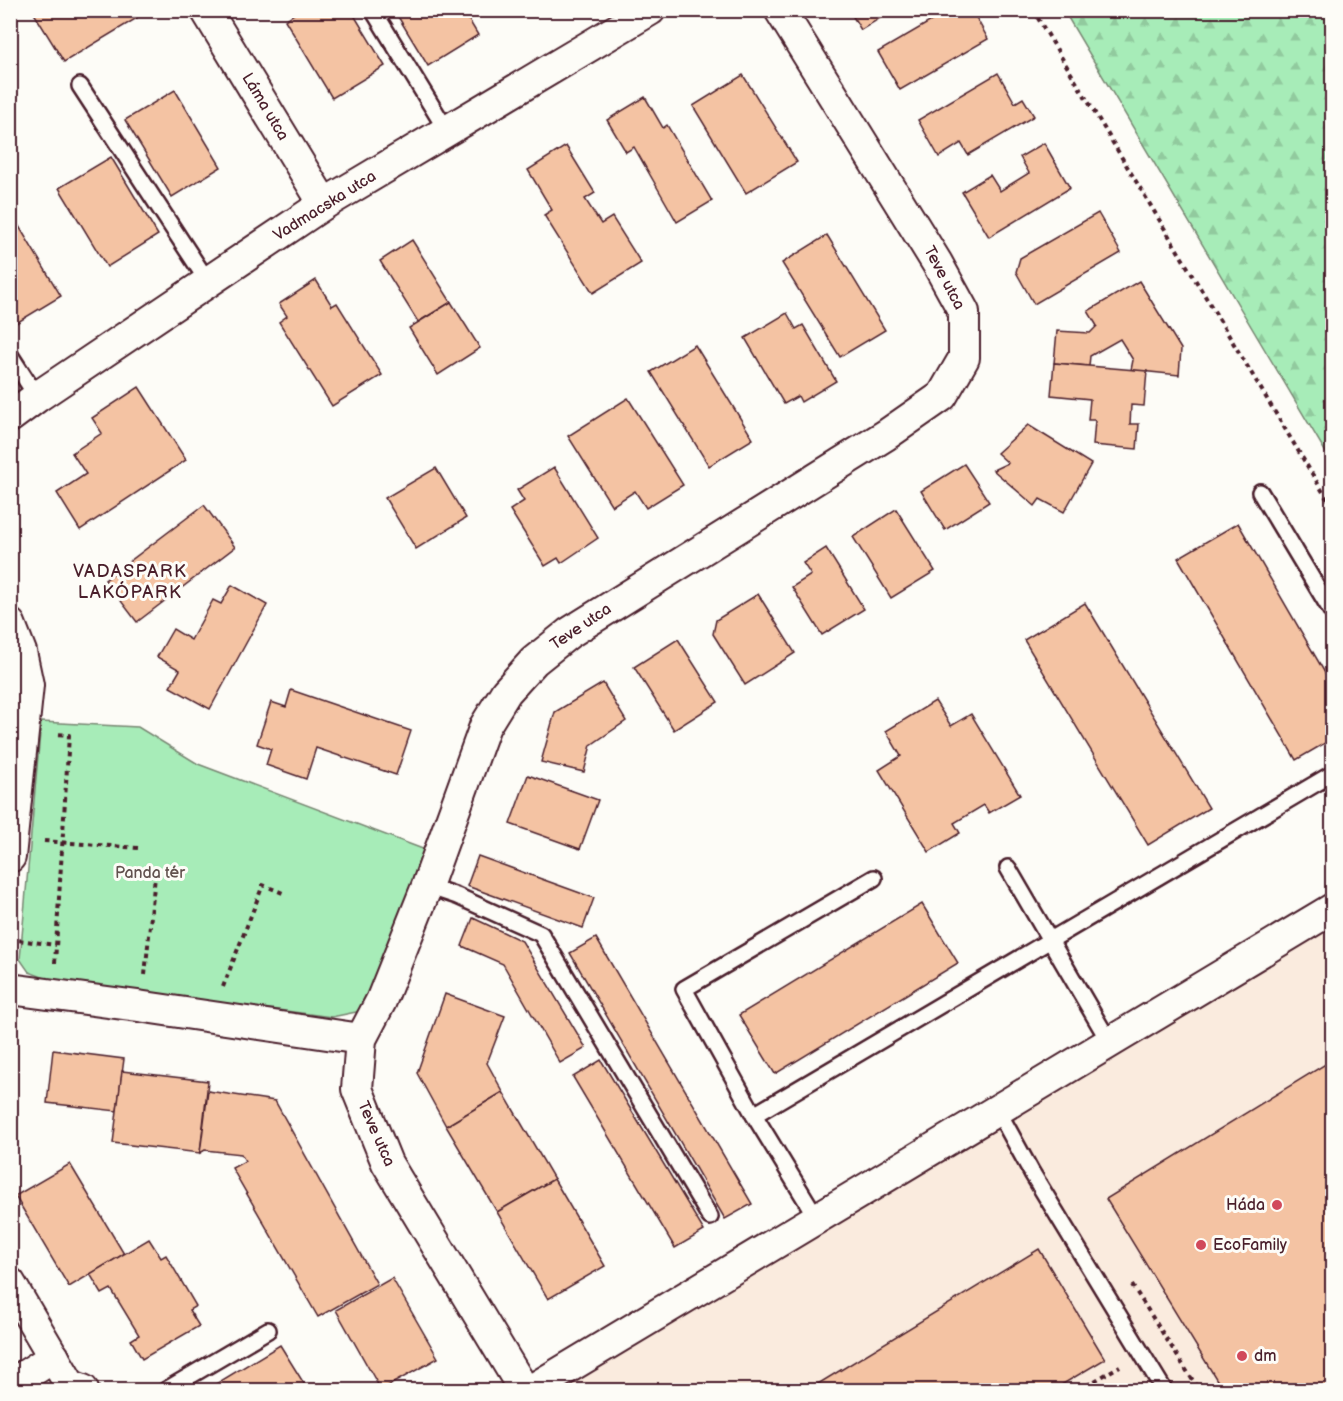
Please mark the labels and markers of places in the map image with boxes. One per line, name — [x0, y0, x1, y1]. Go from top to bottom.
place label: Háda — [1226, 1196, 1265, 1215]
marker: Háda — [1270, 1198, 1284, 1212]
place label: EcoFamily — [1213, 1236, 1288, 1255]
marker: EcoFamily — [1194, 1238, 1208, 1252]
place label: dm — [1254, 1347, 1276, 1366]
marker: dm — [1235, 1349, 1249, 1363]

